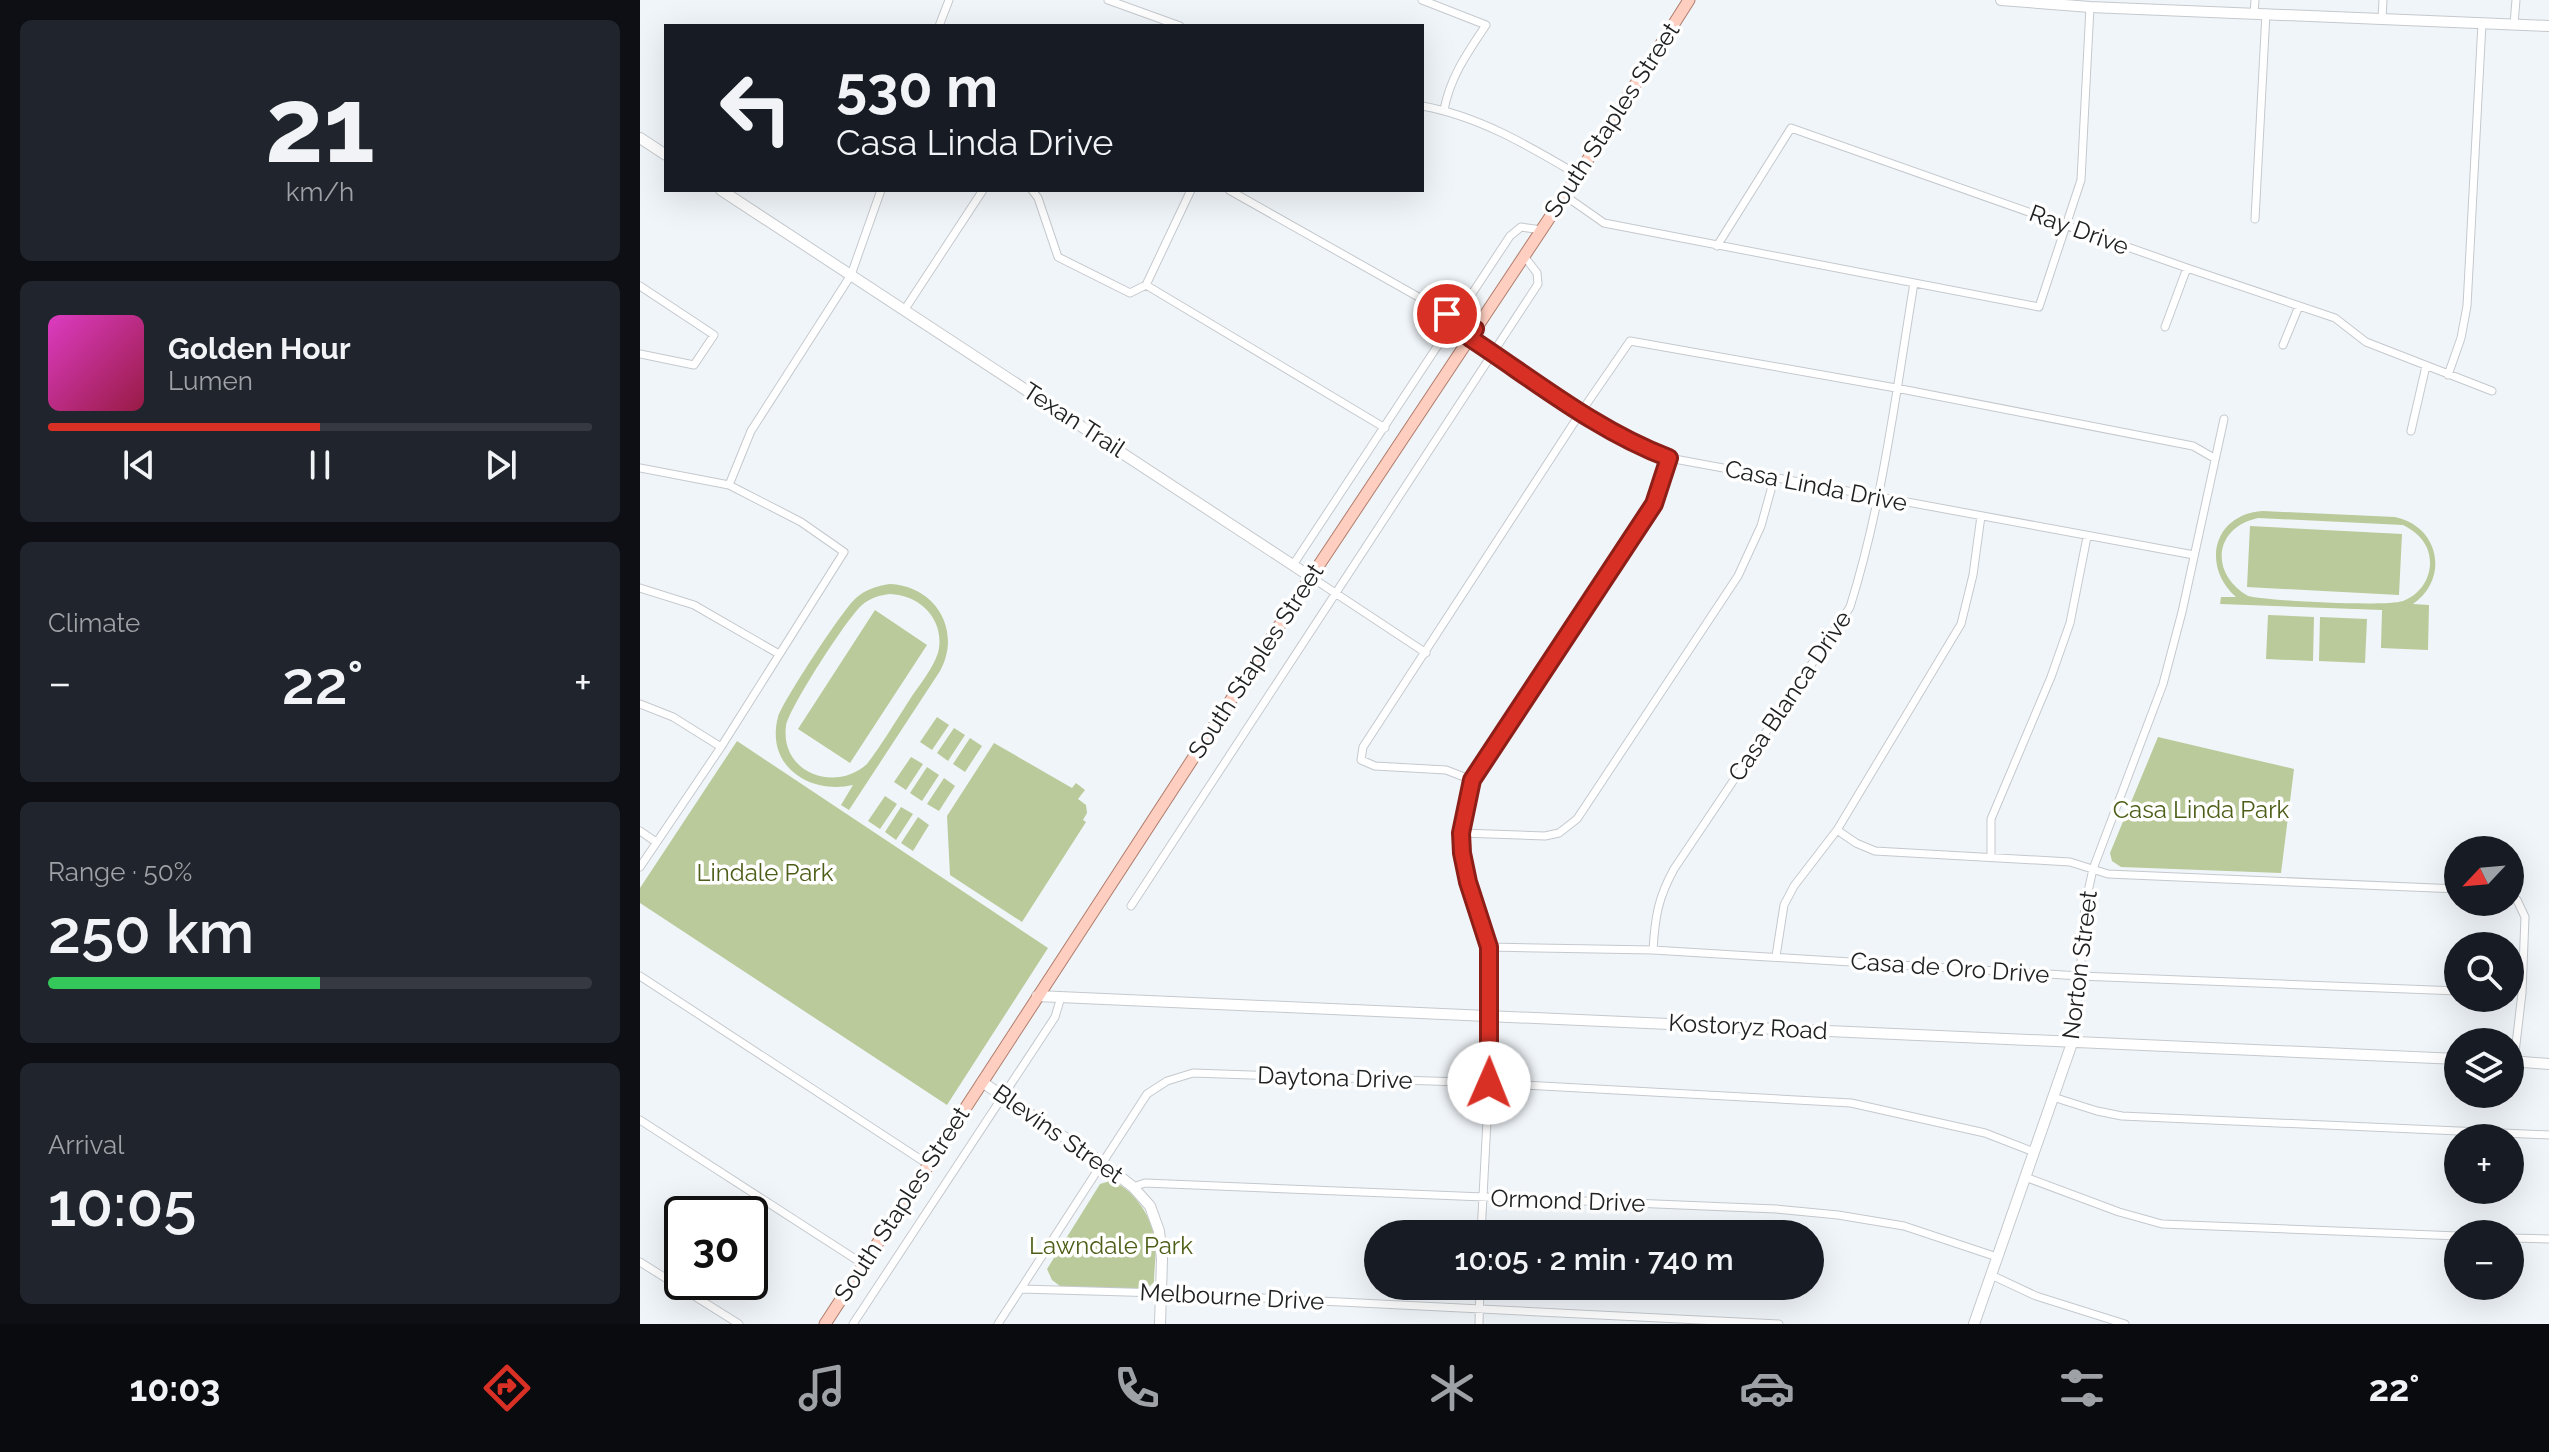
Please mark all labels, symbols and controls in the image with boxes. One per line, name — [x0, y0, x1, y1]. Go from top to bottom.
street label: South Staples Street — [1538, 17, 1685, 223]
text: 530 m — [836, 54, 998, 120]
icon: left — [704, 56, 808, 160]
text: 21 — [265, 64, 375, 186]
text: Casa Linda Drive — [836, 121, 1113, 163]
text: km/h — [286, 177, 354, 207]
street label: Ray Drive — [2025, 198, 2133, 261]
pin — [1413, 280, 1481, 348]
icon: arrive — [1425, 292, 1469, 336]
text: Golden Hour — [168, 331, 351, 366]
text: Lumen — [168, 366, 253, 396]
street label: Texan Trail — [1018, 376, 1131, 464]
icon: previous — [117, 443, 161, 487]
icon: pause — [298, 443, 342, 487]
icon: next — [479, 443, 523, 487]
street label: Casa Linda Drive — [1723, 454, 1910, 517]
street label: South Staples Street — [1182, 558, 1329, 764]
street label: Casa Blanca Drive — [1722, 605, 1857, 787]
text: Climate — [48, 608, 140, 638]
text: 22° — [282, 648, 364, 718]
text: − — [48, 657, 72, 708]
text: + — [574, 657, 592, 708]
park label: Casa Linda Park — [2113, 795, 2290, 824]
north arrow — [2444, 836, 2524, 916]
map controls — [2444, 836, 2524, 1300]
text: Range · 50% — [48, 857, 192, 887]
park label: Lindale Park — [697, 858, 834, 887]
street label: Norton Street — [2056, 889, 2103, 1041]
text: 250 km — [48, 897, 254, 967]
button: search — [2444, 932, 2524, 1012]
street label: Casa de Oro Drive — [1850, 946, 2050, 989]
street label: Kostoryz Road — [1668, 1008, 1828, 1045]
button: layers — [2444, 1028, 2524, 1108]
position arrow — [1447, 1041, 1531, 1125]
street label: Daytona Drive — [1257, 1060, 1413, 1095]
street label: Blevins Street — [987, 1078, 1129, 1189]
street label: South Staples Street — [828, 1101, 975, 1307]
button: + — [2444, 1124, 2524, 1204]
text: Arrival — [48, 1130, 124, 1160]
text: 10:05 — [48, 1170, 196, 1240]
street label: Ormond Drive — [1490, 1183, 1646, 1218]
speed limit sign: 30 — [664, 1196, 768, 1300]
button: − — [2444, 1220, 2524, 1300]
park label: Lawndale Park — [1029, 1231, 1193, 1260]
text: 10:05 · 2 min · 740 m — [1454, 1242, 1734, 1277]
street label: Melbourne Drive — [1139, 1277, 1325, 1316]
icon: directions — [479, 1360, 535, 1416]
icon: music — [794, 1360, 850, 1416]
icon: phone — [1109, 1360, 1165, 1416]
icon: climate — [1424, 1360, 1480, 1416]
icon: car — [1739, 1360, 1795, 1416]
icon: filters — [2054, 1360, 2110, 1416]
text: 10:03 — [129, 1367, 220, 1409]
text: 22° — [2369, 1367, 2419, 1409]

